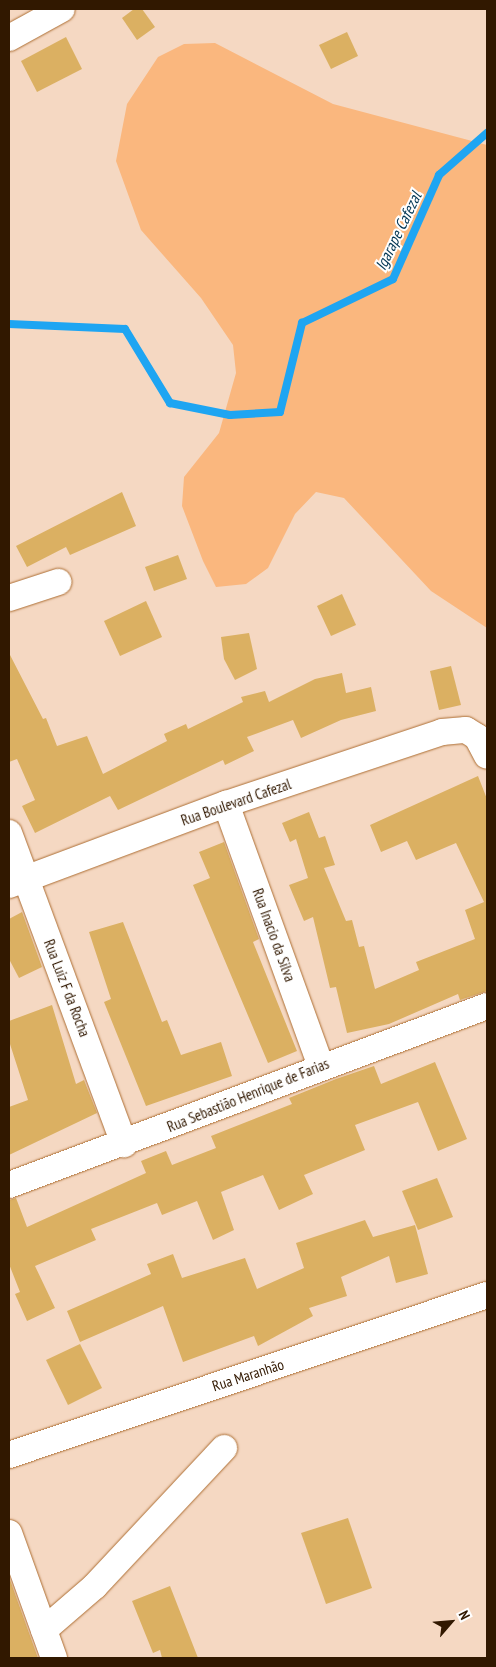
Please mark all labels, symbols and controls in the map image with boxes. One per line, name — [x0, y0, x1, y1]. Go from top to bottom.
water label: Igarape Cafezal — [371, 189, 425, 273]
street label: Rua Boulevard Cafezal — [179, 775, 293, 829]
street label: Rua Inacio da Silva — [249, 886, 299, 984]
street label: Rua Luiz F da Rocha — [40, 937, 94, 1039]
street label: Rua Sebastião Henrique de Farias — [164, 1054, 332, 1136]
street label: Rua Maranhão — [210, 1355, 286, 1395]
north arrow — [426, 1597, 476, 1647]
text: N — [455, 1608, 474, 1623]

